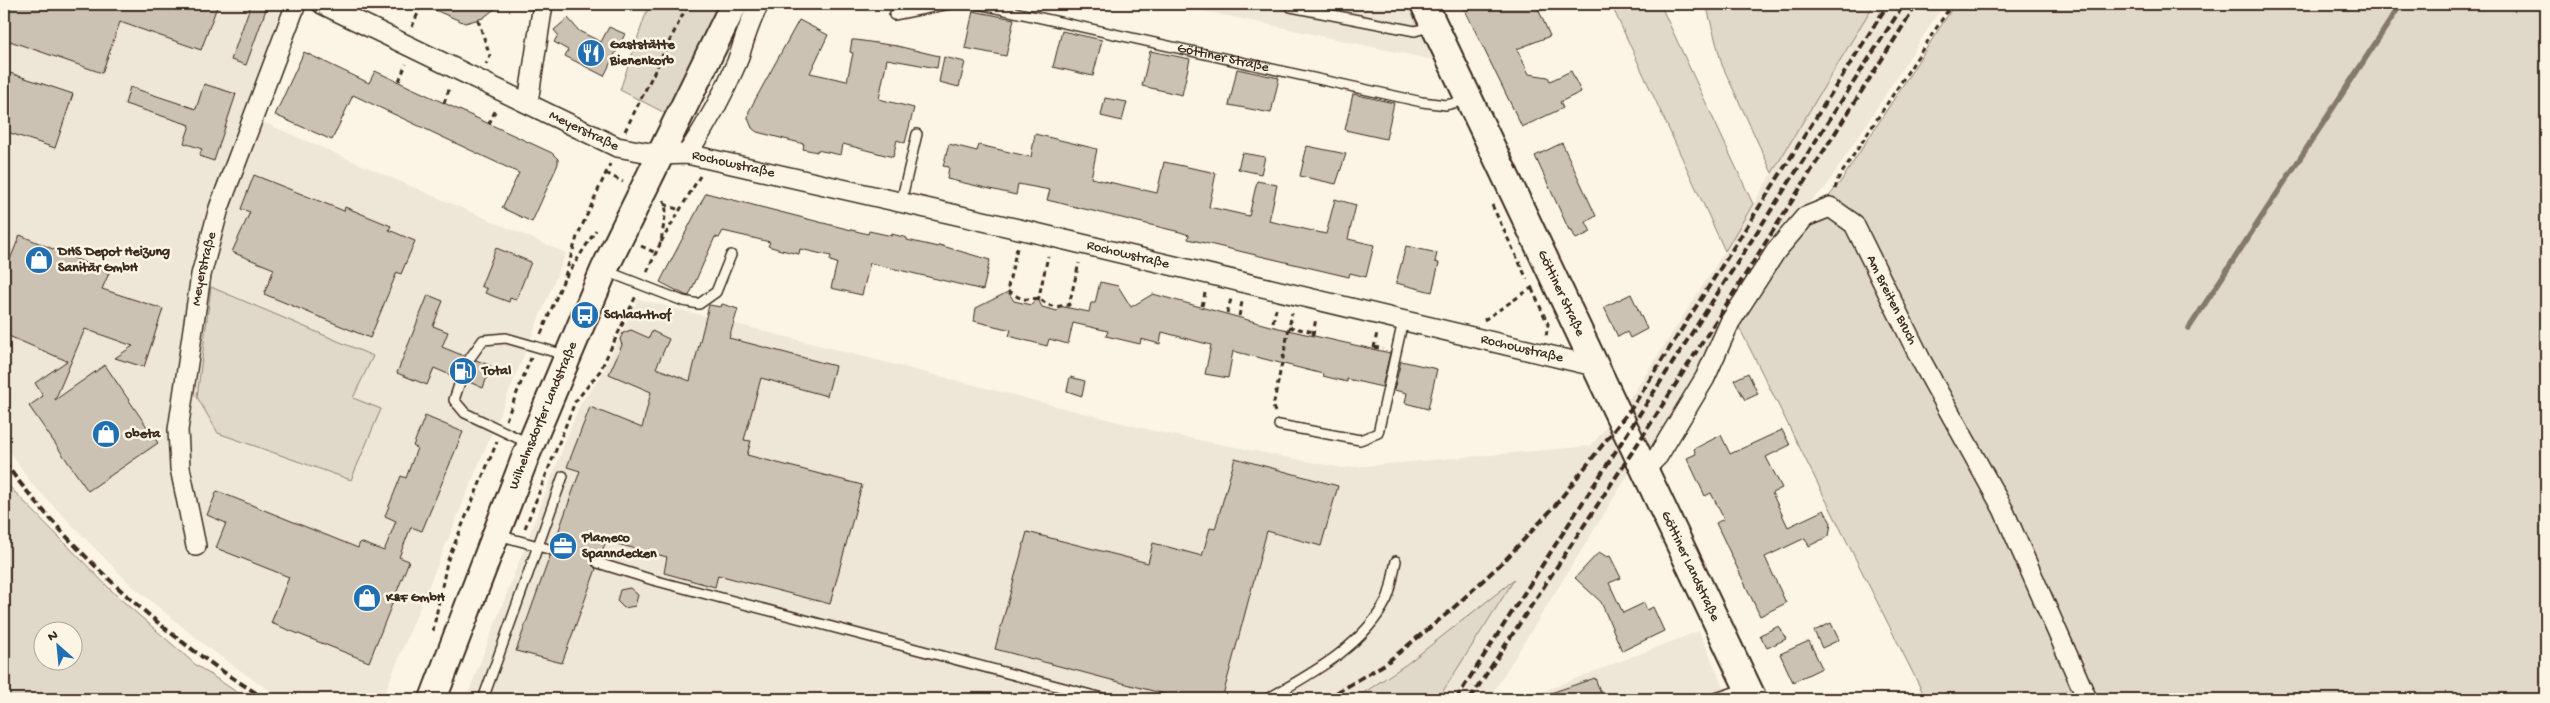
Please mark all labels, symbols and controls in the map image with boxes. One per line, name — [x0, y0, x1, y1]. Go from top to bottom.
place label: Gaststätte Bienenkorb — [609, 37, 676, 70]
restaurant icon: Gaststätte Bienenkorb — [576, 38, 606, 68]
street label: Göttiner Straße — [1176, 40, 1271, 77]
street label: Meyerstraße — [546, 107, 622, 155]
street label: Rochowstraße — [690, 147, 777, 182]
street label: Meyerstraße — [188, 229, 221, 307]
street label: Rochowstraße — [1085, 237, 1172, 273]
place label: DHS Depot Heizung Sanitär GmbH — [56, 244, 170, 277]
shop icon: DHS Depot Heizung Sanitär GmbH — [24, 245, 54, 275]
street label: Göttiner Straße — [1533, 247, 1589, 340]
street label: Am Breiten Bruch — [1862, 252, 1921, 348]
bus stop icon: Schlachthof — [570, 300, 600, 330]
place label: Schlachthof — [604, 307, 672, 324]
street label: Rochowstraße — [1479, 331, 1566, 367]
street label: Wilhelmsdorfer Landstraße — [505, 339, 582, 492]
fuel station icon: Total — [448, 356, 478, 386]
place label: Total — [481, 363, 511, 380]
shop icon: obeta — [91, 419, 121, 449]
place label: obeta — [124, 426, 162, 443]
street label: Göttiner Landstraße — [1657, 508, 1724, 625]
place label: Plameco Spanndecken — [581, 530, 657, 563]
office icon: Plameco Spanndecken — [548, 531, 578, 561]
shop icon: K&F GmbH — [352, 583, 382, 613]
place label: K&F GmbH — [385, 590, 446, 607]
north arrow — [32, 620, 82, 670]
text: N — [45, 627, 61, 646]

